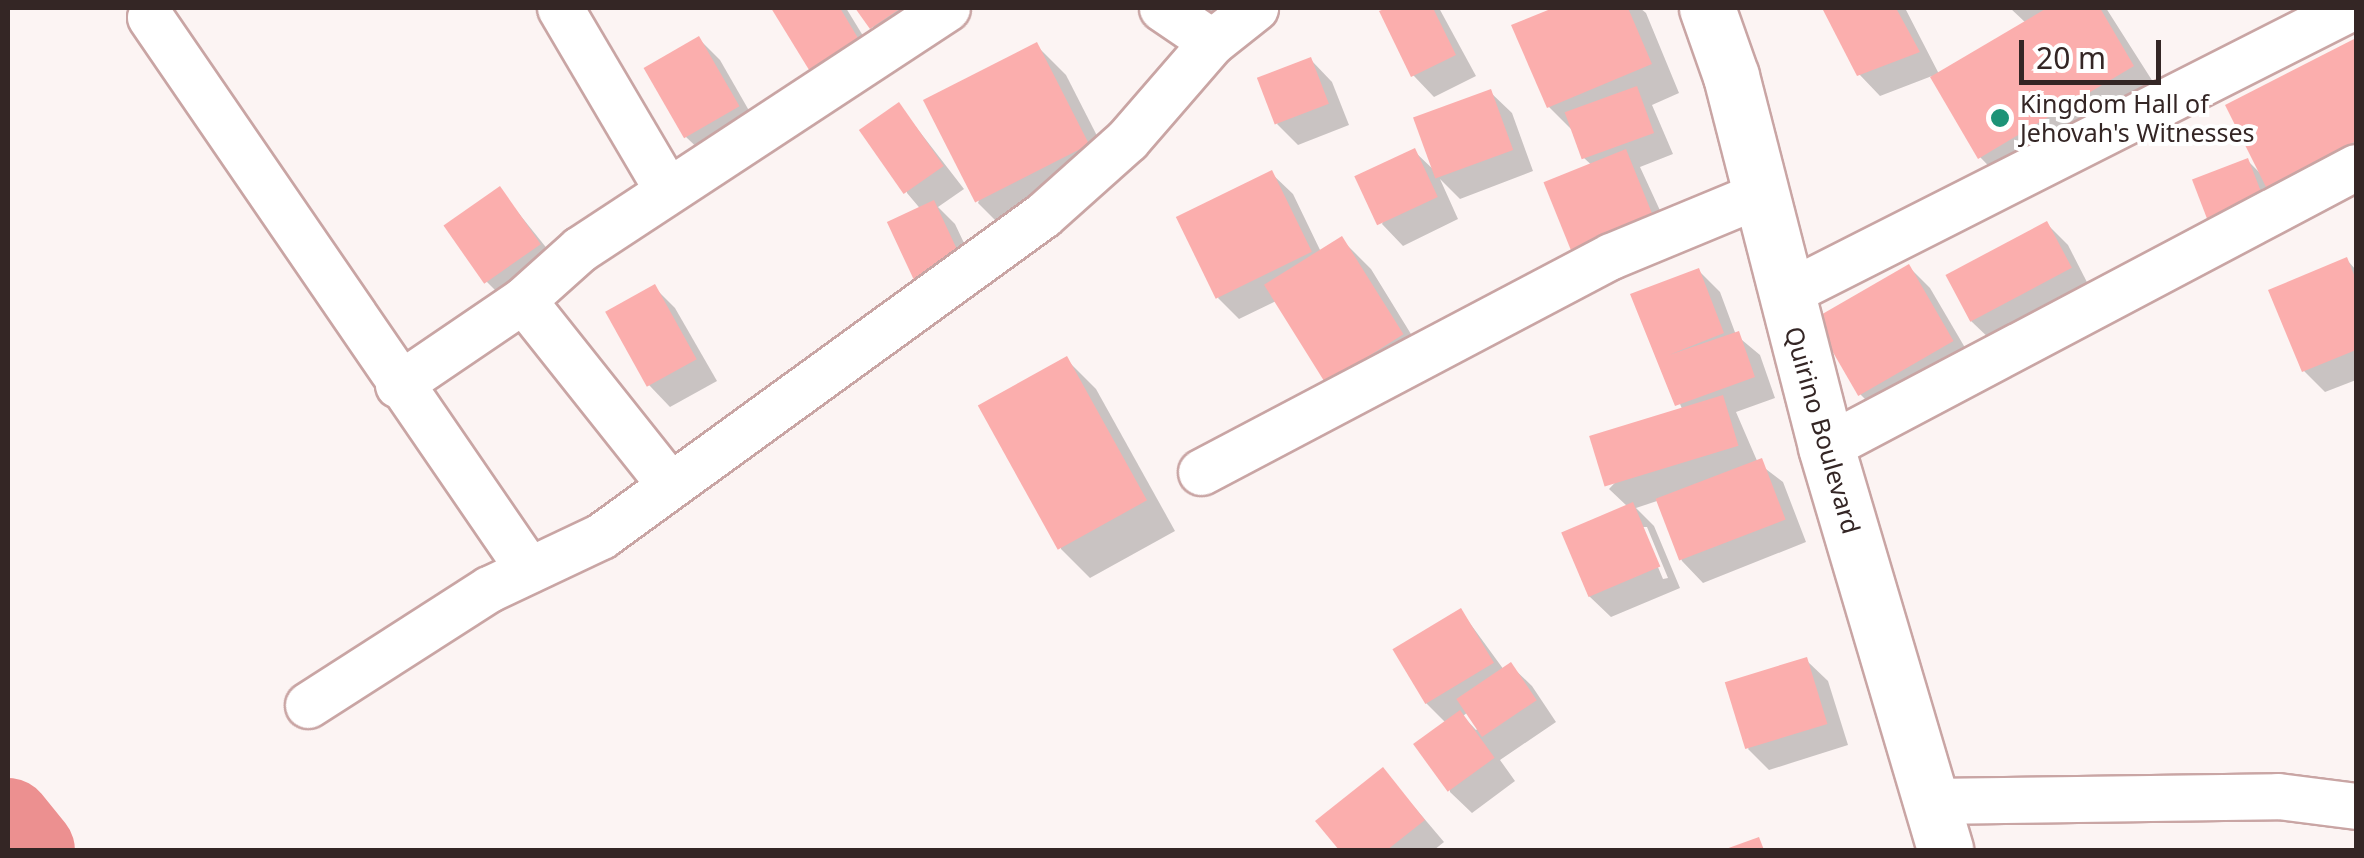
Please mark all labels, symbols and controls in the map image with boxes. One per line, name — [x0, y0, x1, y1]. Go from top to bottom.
scale bar — [2024, 20, 2166, 82]
text: 20 m — [2036, 37, 2106, 78]
place label: Kingdom Hall of Jehovah's Witnesses — [2020, 89, 2255, 148]
marker: Kingdom Hall of Jehovah's Witnesses — [1989, 107, 2011, 129]
street label: Quirino Boulevard — [1779, 323, 1867, 537]

